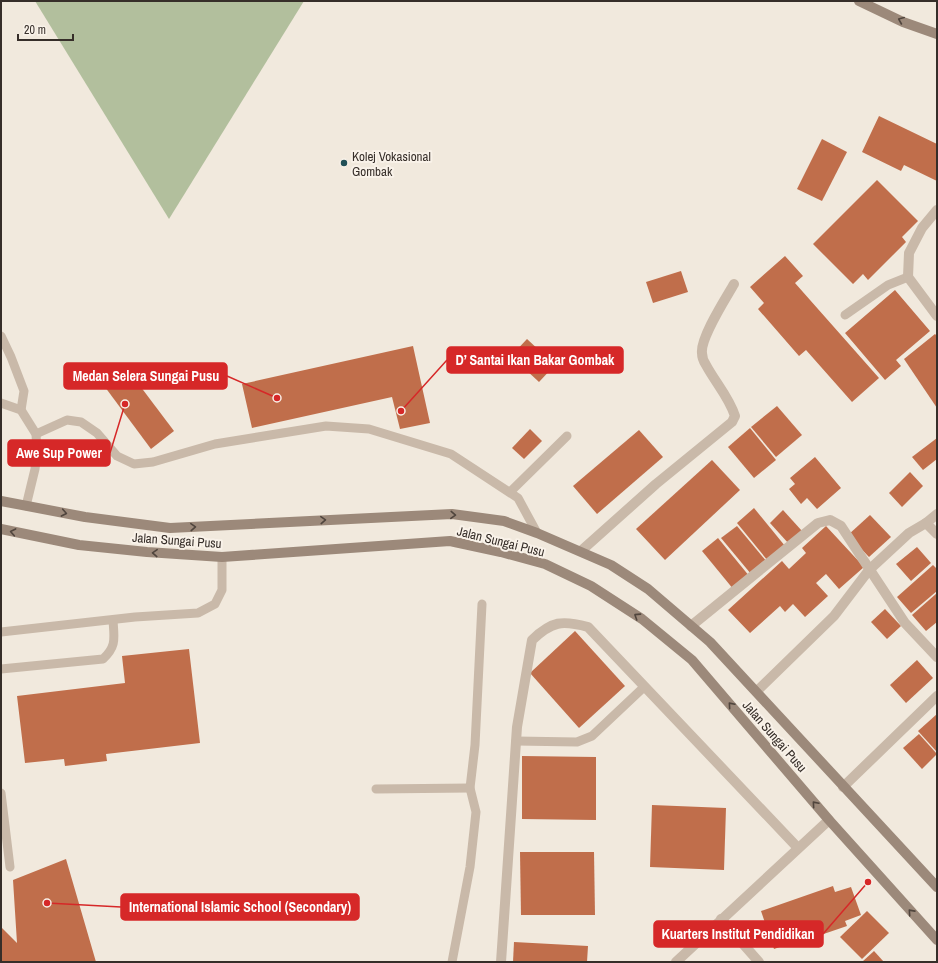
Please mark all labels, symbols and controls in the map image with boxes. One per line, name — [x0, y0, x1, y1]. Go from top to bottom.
scale bar — [18, 16, 73, 42]
one-way arrow — [897, 17, 905, 25]
text: 20 m — [24, 22, 46, 38]
place label: Kolej Vokasional Gombak — [352, 148, 431, 180]
marker: Kolej Vokasional Gombak — [339, 158, 349, 168]
callout: D’ Santai Ikan Bakar Gombak — [447, 347, 623, 373]
text: D’ Santai Ikan Bakar Gombak — [456, 351, 615, 369]
callout: Medan Selera Sungai Pusu — [64, 363, 227, 389]
text: Medan Selera Sungai Pusu — [73, 367, 219, 385]
callout: Awe Sup Power — [8, 440, 110, 466]
text: Awe Sup Power — [16, 444, 102, 462]
one-way arrow — [61, 508, 68, 517]
one-way arrow — [450, 510, 456, 519]
one-way arrow — [320, 516, 326, 525]
one-way arrow — [190, 522, 196, 531]
street label: Jalan Sungai Pusu — [455, 522, 546, 561]
one-way arrow — [10, 528, 16, 536]
street label: Jalan Sungai Pusu — [132, 529, 222, 552]
one-way arrow — [152, 548, 158, 557]
one-way arrow — [634, 613, 641, 621]
street label: Jalan Sungai Pusu — [739, 697, 810, 776]
one-way arrow — [728, 702, 735, 710]
one-way arrow — [813, 801, 820, 808]
callout: International Islamic School (Secondary) — [121, 894, 359, 920]
text: International Islamic School (Secondary) — [129, 898, 351, 916]
one-way arrow — [908, 909, 915, 916]
callout: Kuarters Institut Pendidikan — [654, 921, 823, 947]
text: Kuarters Institut Pendidikan — [661, 925, 815, 943]

